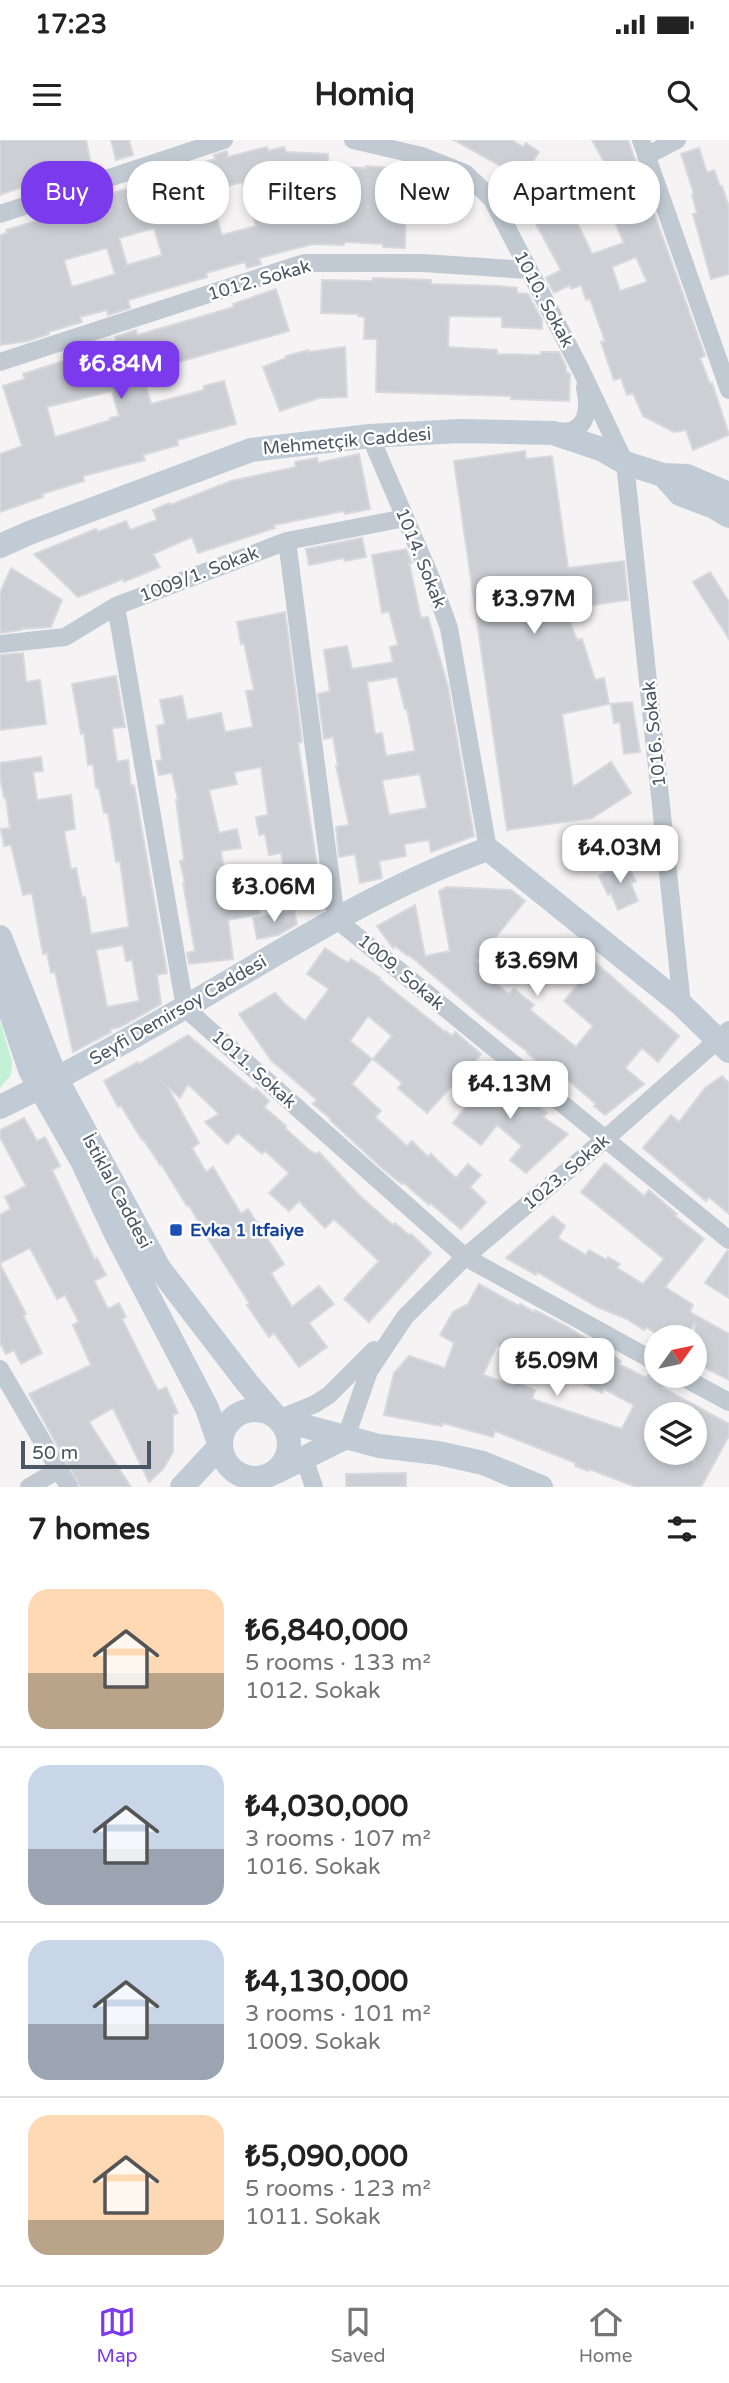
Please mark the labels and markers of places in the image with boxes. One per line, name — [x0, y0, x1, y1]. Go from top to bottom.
pin: ₺6.84M — [64, 342, 178, 401]
pin: ₺3.97M — [477, 576, 591, 636]
pin: ₺4.03M — [563, 826, 677, 885]
pin: ₺3.06M — [217, 864, 331, 924]
pin: ₺3.69M — [480, 938, 594, 998]
pin: ₺4.13M — [453, 1062, 567, 1121]
place label: Evka 1 Itfaiye — [190, 1219, 304, 1241]
marker: Evka 1 Itfaiye — [168, 1222, 184, 1238]
pin: ₺5.09M — [500, 1338, 614, 1398]

